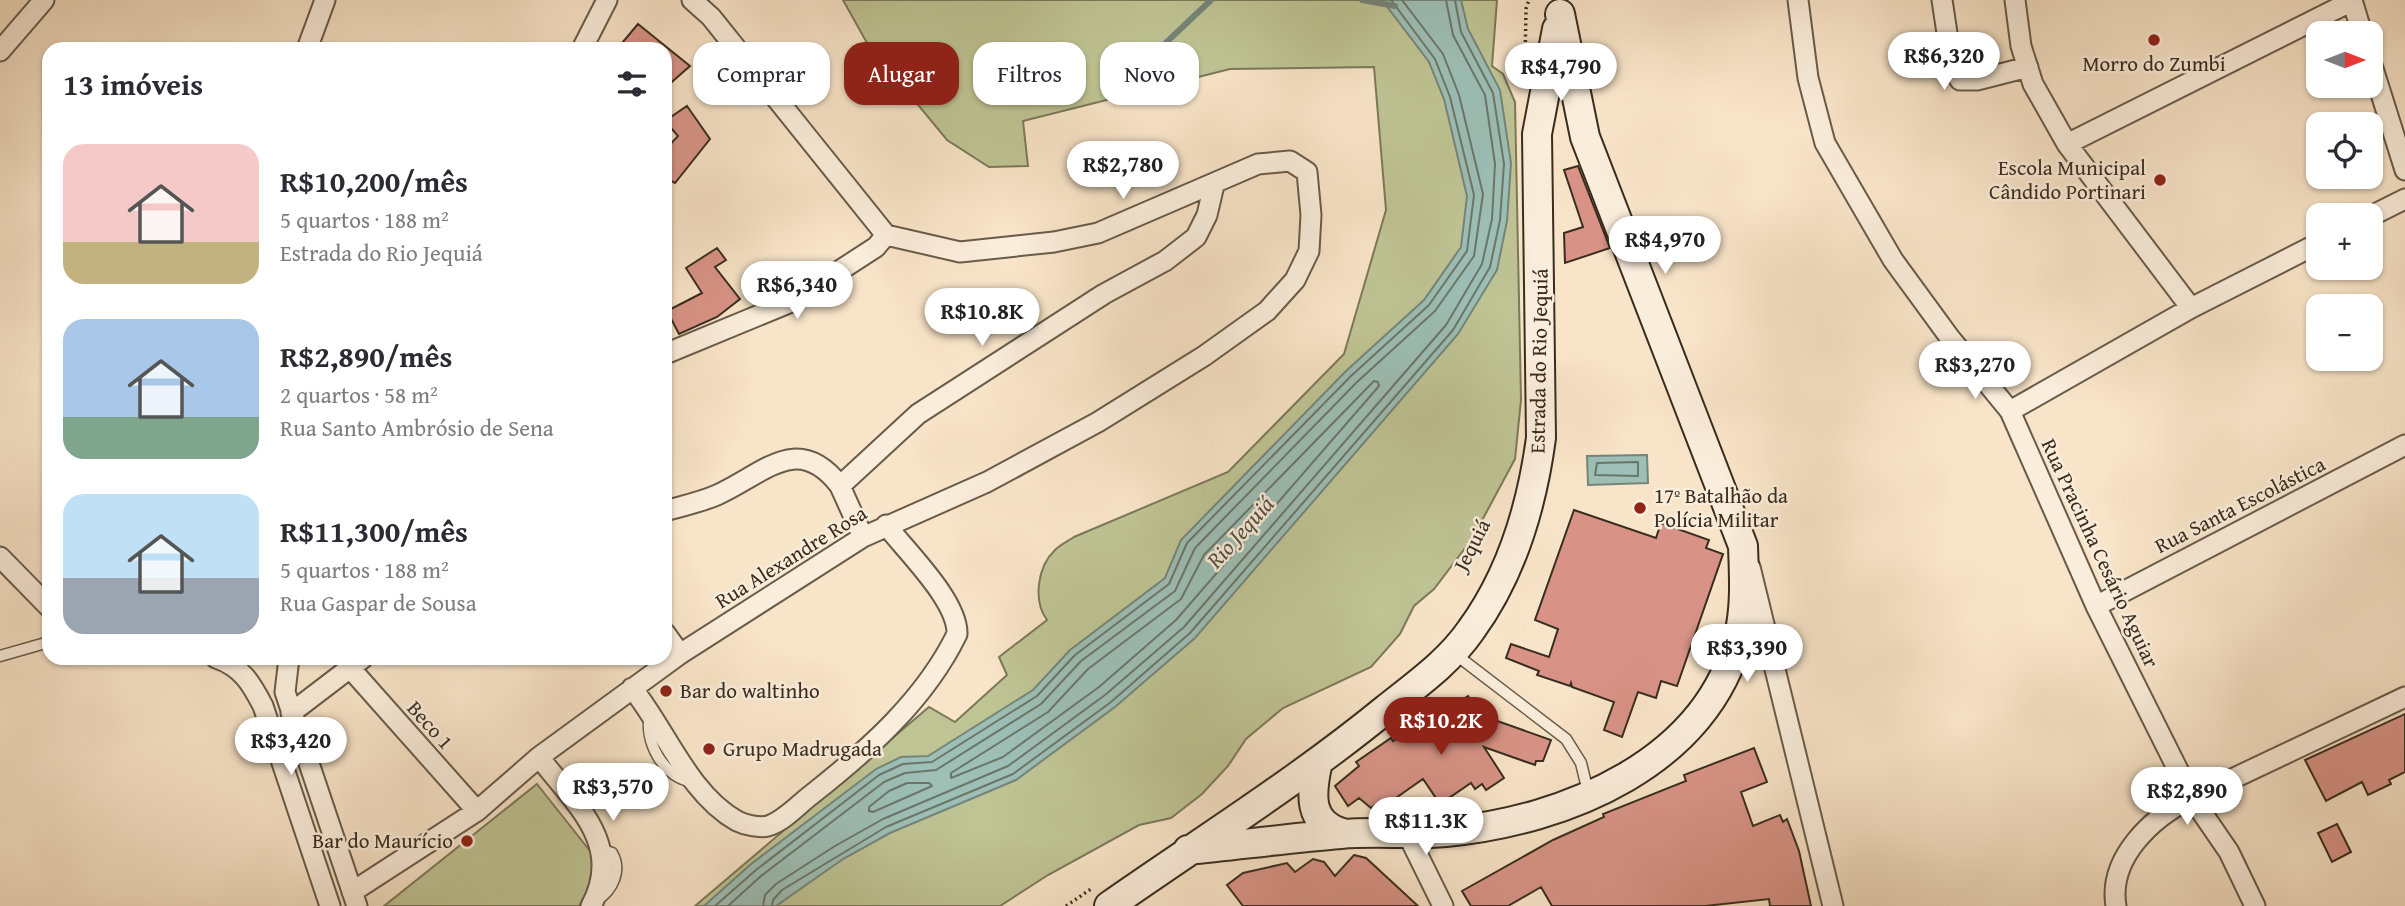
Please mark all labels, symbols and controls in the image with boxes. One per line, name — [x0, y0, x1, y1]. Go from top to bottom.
north arrow — [2306, 21, 2384, 98]
map controls — [2306, 21, 2383, 371]
pin: R$6,320 — [1879, 32, 2009, 92]
marker: Morro do Zumbi — [2146, 32, 2162, 48]
text: R$6,320 — [1904, 38, 1984, 71]
chip: Comprar — [693, 42, 830, 105]
chip: Alugar — [844, 42, 959, 105]
chip: Filtros — [973, 42, 1086, 105]
chip: Novo — [1100, 42, 1199, 105]
pin: R$4,790 — [1496, 43, 1626, 103]
place label: Morro do Zumbi — [2082, 48, 2226, 79]
text: R$4,790 — [1521, 49, 1601, 82]
text: 13 imóveis — [63, 62, 203, 106]
icon: filters — [613, 65, 651, 103]
button: locate — [2306, 112, 2383, 189]
pin: R$2,780 — [1058, 142, 1188, 201]
text: R$2,780 — [1083, 147, 1163, 180]
place label: Escola Municipal Cândido Portinari — [1989, 152, 2146, 207]
text: R$10,200/mês — [280, 159, 468, 203]
icon: home — [119, 172, 203, 256]
marker: Escola Municipal Cândido Portinari — [2152, 172, 2168, 188]
text: 5 quartos · 188 m² — [280, 203, 449, 236]
button: + — [2306, 203, 2383, 280]
pin: R$4,970 — [1600, 216, 1730, 276]
text: R$4,970 — [1625, 222, 1705, 255]
text: Estrada do Rio Jequiá — [280, 236, 483, 269]
pin: R$6,340 — [732, 262, 862, 321]
text: R$6,340 — [757, 267, 837, 300]
street label: Estrada do Rio Jequiá — [1521, 268, 1556, 454]
pin: R$10.8K — [917, 288, 1047, 348]
text: R$10.8K — [941, 294, 1023, 327]
button: − — [2306, 294, 2383, 371]
text: R$2,890/mês — [280, 334, 452, 378]
pin: R$3,270 — [1910, 342, 2040, 401]
icon: home — [119, 347, 203, 431]
text: R$3,270 — [1935, 347, 2015, 380]
text: 2 quartos · 58 m² — [280, 378, 438, 411]
text: Rua Santo Ambrósio de Sena — [280, 411, 554, 444]
street label: Rua Pracinha Cesário Aguiar — [2034, 433, 2167, 673]
street label: Rua Santa Escolástica — [2149, 448, 2330, 561]
place label: 17º Batalhão da Polícia Militar — [1654, 480, 1788, 535]
water label: Rio Jequiá — [1197, 488, 1281, 576]
street label: Rua Alexandre Rosa — [709, 497, 873, 616]
marker: 17º Batalhão da Polícia Militar — [1632, 500, 1648, 516]
text: R$11,300/mês — [280, 509, 468, 553]
street label: Jequiá — [1444, 513, 1498, 579]
icon: home — [119, 522, 203, 606]
text: 5 quartos · 188 m² — [280, 553, 449, 586]
text: Rua Gaspar de Sousa — [280, 586, 477, 619]
pin: R$3,390 — [1682, 624, 1812, 684]
text: R$3,390 — [1707, 630, 1787, 663]
place label: Bar do waltinho — [680, 675, 820, 706]
marker: Bar do waltinho — [658, 683, 674, 699]
street label: Beco 1 — [400, 693, 461, 756]
pin: R$10.2K — [1376, 698, 1506, 757]
text: R$10.2K — [1400, 703, 1482, 736]
pin: R$3,420 — [226, 718, 356, 777]
text: R$3,420 — [251, 723, 331, 756]
place label: Grupo Madrugada — [723, 733, 882, 764]
marker: Grupo Madrugada — [701, 741, 717, 757]
pin: R$3,570 — [548, 764, 678, 823]
pin: R$2,890 — [2122, 768, 2252, 827]
text: R$3,570 — [573, 769, 653, 802]
text: R$2,890 — [2147, 773, 2227, 806]
pin: R$11.3K — [1361, 798, 1491, 857]
text: R$11.3K — [1385, 803, 1467, 836]
place label: Bar do Maurício — [312, 825, 453, 856]
marker: Bar do Maurício — [459, 833, 475, 849]

